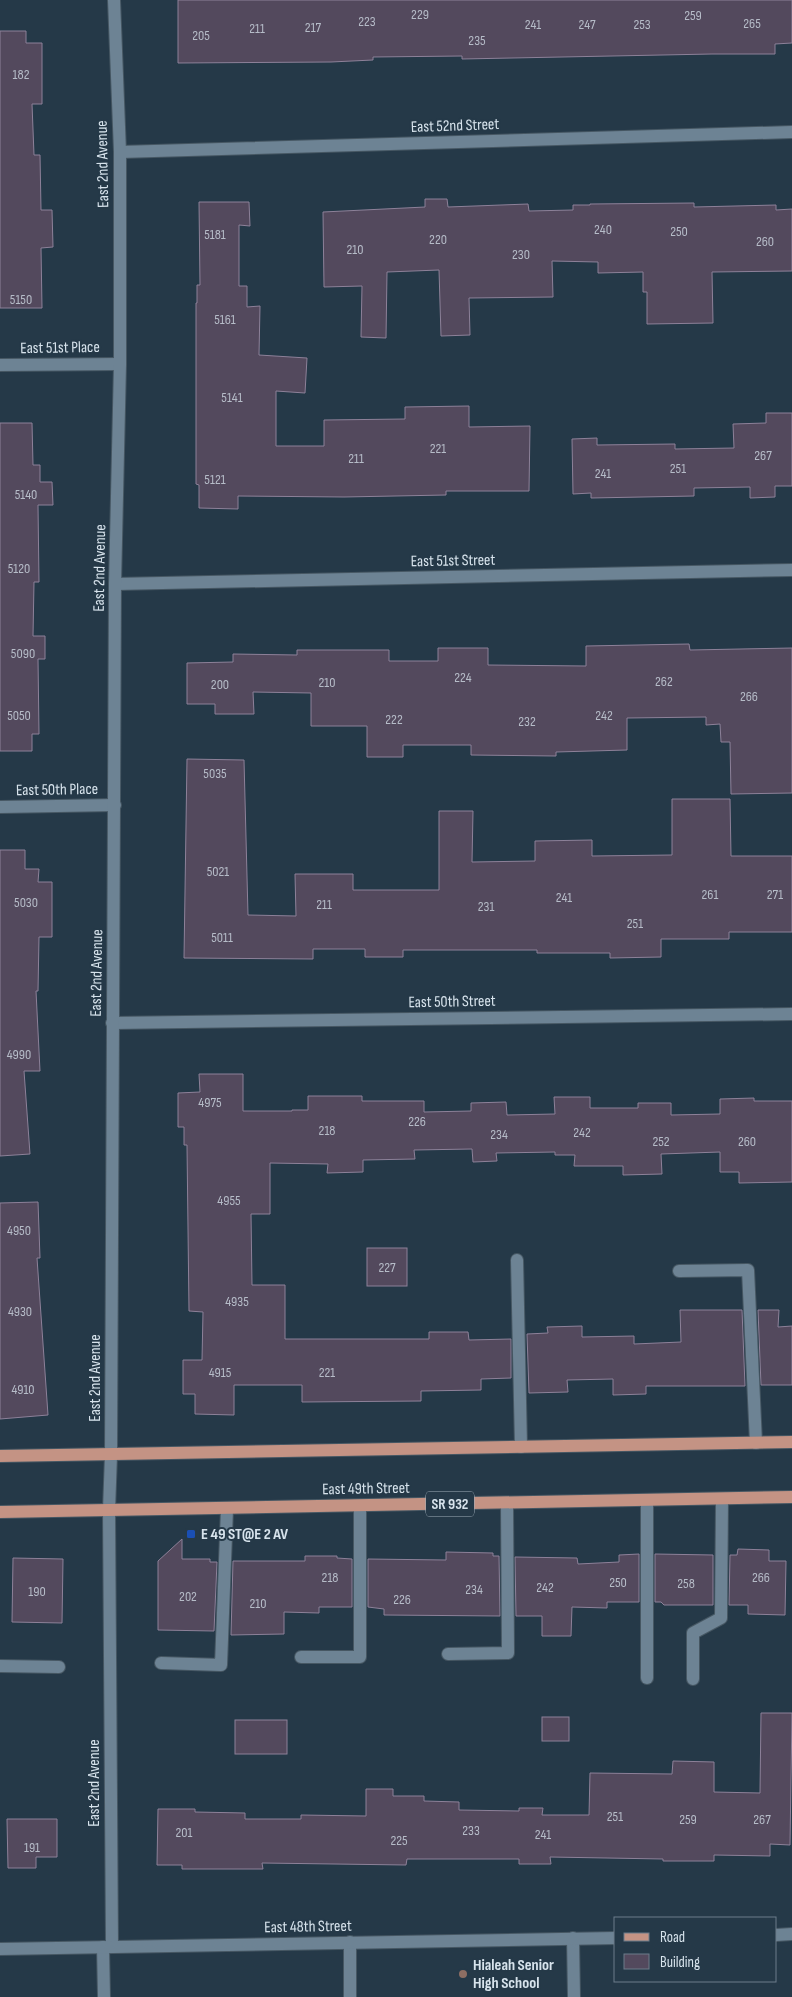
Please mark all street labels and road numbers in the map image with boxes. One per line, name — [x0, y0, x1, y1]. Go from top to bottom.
street label: East 52nd Street — [410, 115, 500, 137]
street label: East 2nd Avenue — [93, 120, 113, 208]
street label: East 51st Place — [20, 338, 100, 358]
street label: East 2nd Avenue — [90, 524, 110, 612]
street label: East 51st Street — [411, 551, 496, 571]
street label: East 50th Place — [16, 780, 98, 800]
street label: East 2nd Avenue — [87, 929, 107, 1017]
street label: East 50th Street — [408, 992, 496, 1012]
street label: East 2nd Avenue — [86, 1334, 105, 1422]
street label: East 49th Street — [322, 1479, 410, 1499]
road number: SR 932 — [426, 1492, 474, 1516]
street label: East 2nd Avenue — [85, 1739, 104, 1827]
street label: East 48th Street — [264, 1917, 352, 1937]

